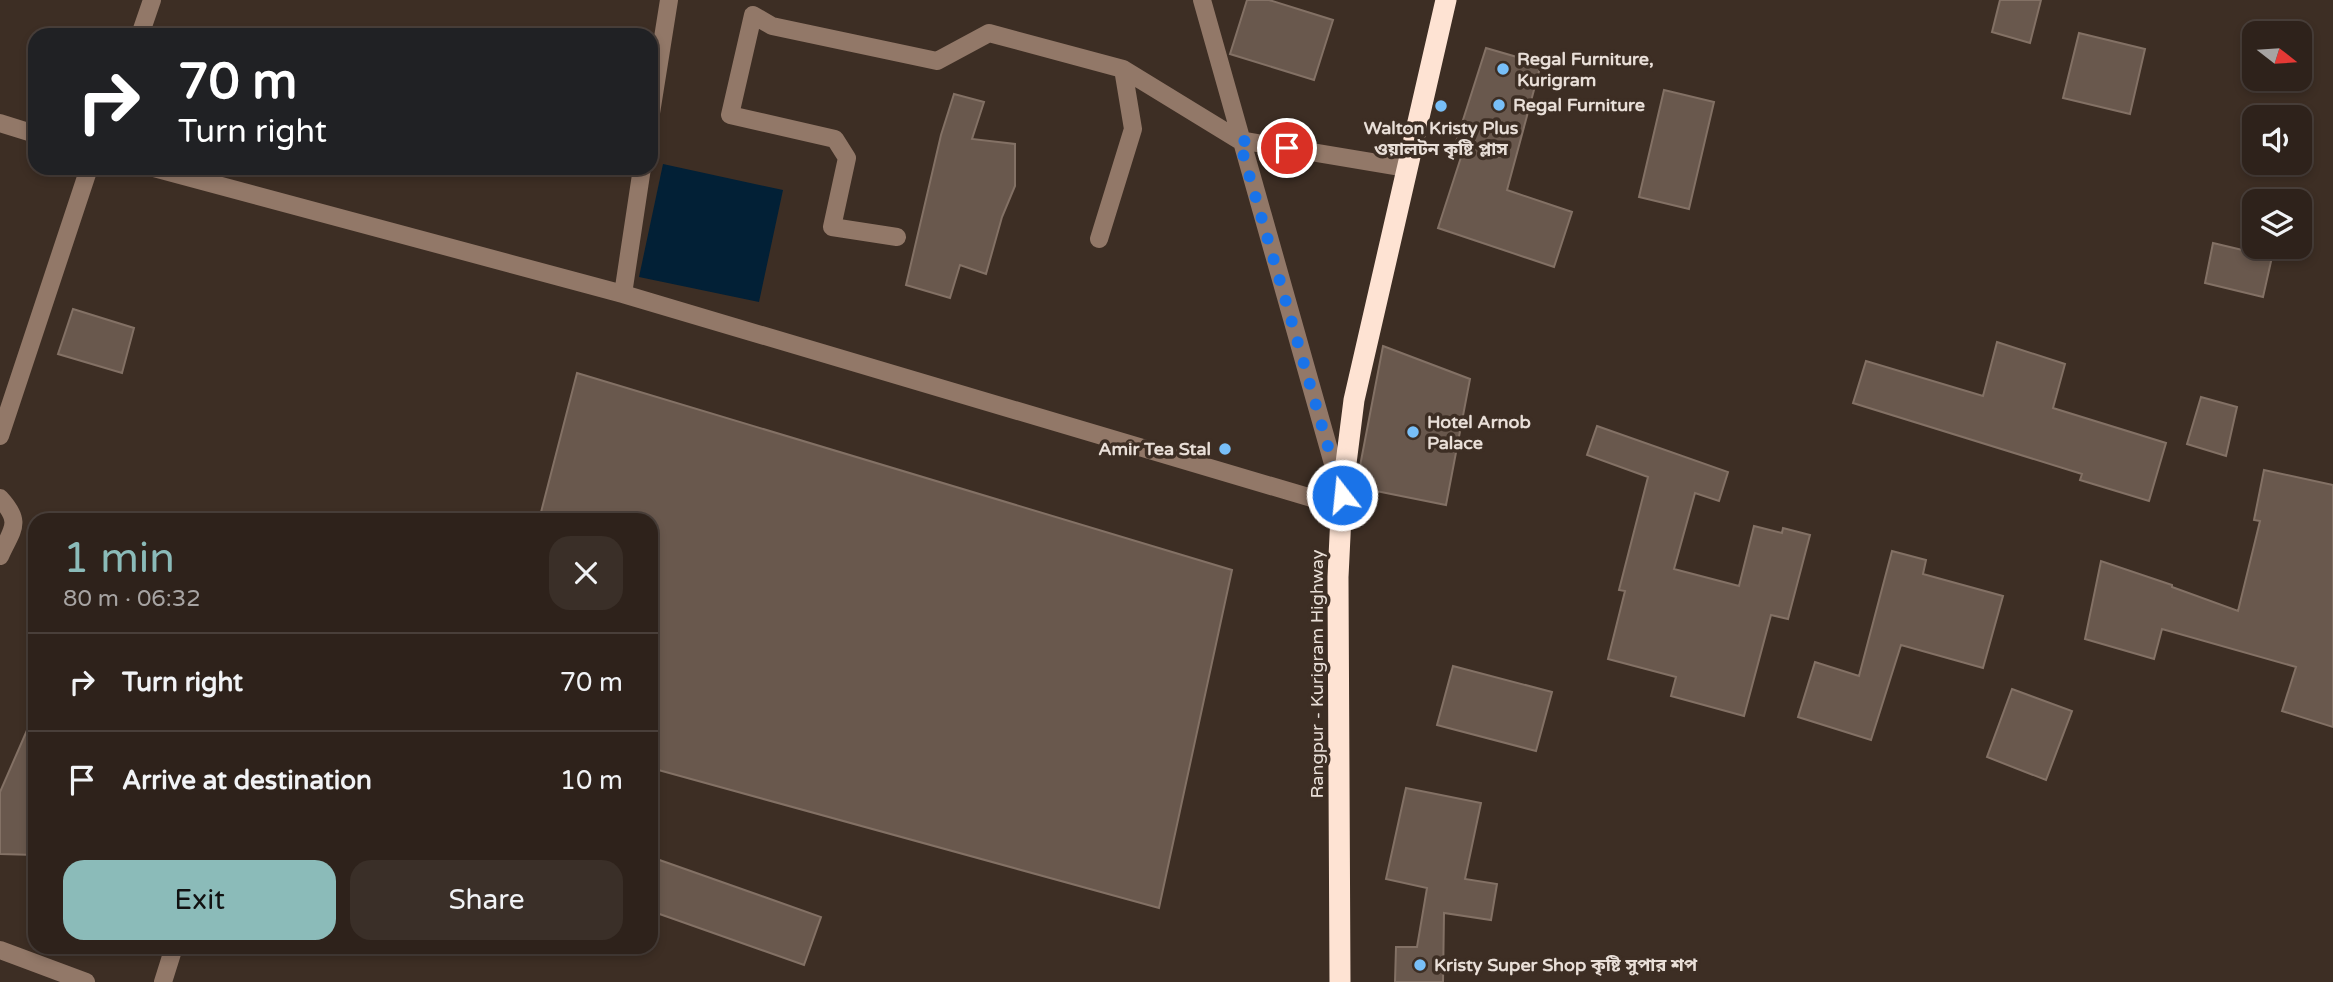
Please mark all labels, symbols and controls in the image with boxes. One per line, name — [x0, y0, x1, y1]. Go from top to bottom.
north arrow — [2242, 21, 2312, 91]
map controls — [2242, 21, 2312, 259]
place label: Regal Furniture, Kurigram — [1517, 48, 1654, 91]
text: 70 m — [178, 53, 297, 112]
icon: right — [63, 56, 154, 147]
marker: Regal Furniture, Kurigram — [1495, 61, 1511, 77]
place label: Regal Furniture — [1513, 94, 1645, 116]
marker: Regal Furniture — [1491, 97, 1507, 113]
marker: Walton Kristy Plus ওয়ালটন কৃষ্টি প্লাস — [1433, 98, 1449, 114]
button: sound — [2242, 105, 2312, 175]
text: Turn right — [178, 113, 327, 151]
place label: Walton Kristy Plus ওয়ালটন কৃষ্টি প্লাস — [1364, 117, 1519, 160]
pin — [1257, 118, 1317, 178]
icon: arrive — [1268, 129, 1306, 167]
button: layers — [2242, 189, 2312, 259]
place label: Hotel Arnob Palace — [1427, 411, 1531, 454]
marker: Hotel Arnob Palace — [1405, 424, 1421, 440]
place label: Amir Tea Stal — [1098, 438, 1211, 460]
marker: Amir Tea Stal — [1217, 441, 1233, 457]
position arrow — [1305, 458, 1379, 532]
text: 1 min — [63, 533, 175, 584]
button: close — [549, 536, 623, 610]
street label: Rangpur - Kurigram Highway — [1306, 549, 1328, 798]
text: 80 m · 06:32 — [63, 585, 201, 613]
icon: right — [63, 663, 101, 701]
text: Turn right — [122, 667, 243, 698]
text: 70 m — [560, 667, 623, 698]
icon: arrive — [63, 761, 101, 799]
text: Arrive at destination — [122, 765, 372, 796]
text: 10 m — [560, 765, 623, 796]
button: Exit — [63, 860, 336, 940]
button: Share — [350, 860, 623, 940]
place label: Kristy Super Shop কৃষ্টি সুপার শপ — [1434, 954, 1698, 976]
marker: Kristy Super Shop কৃষ্টি সুপার শপ — [1412, 957, 1428, 973]

